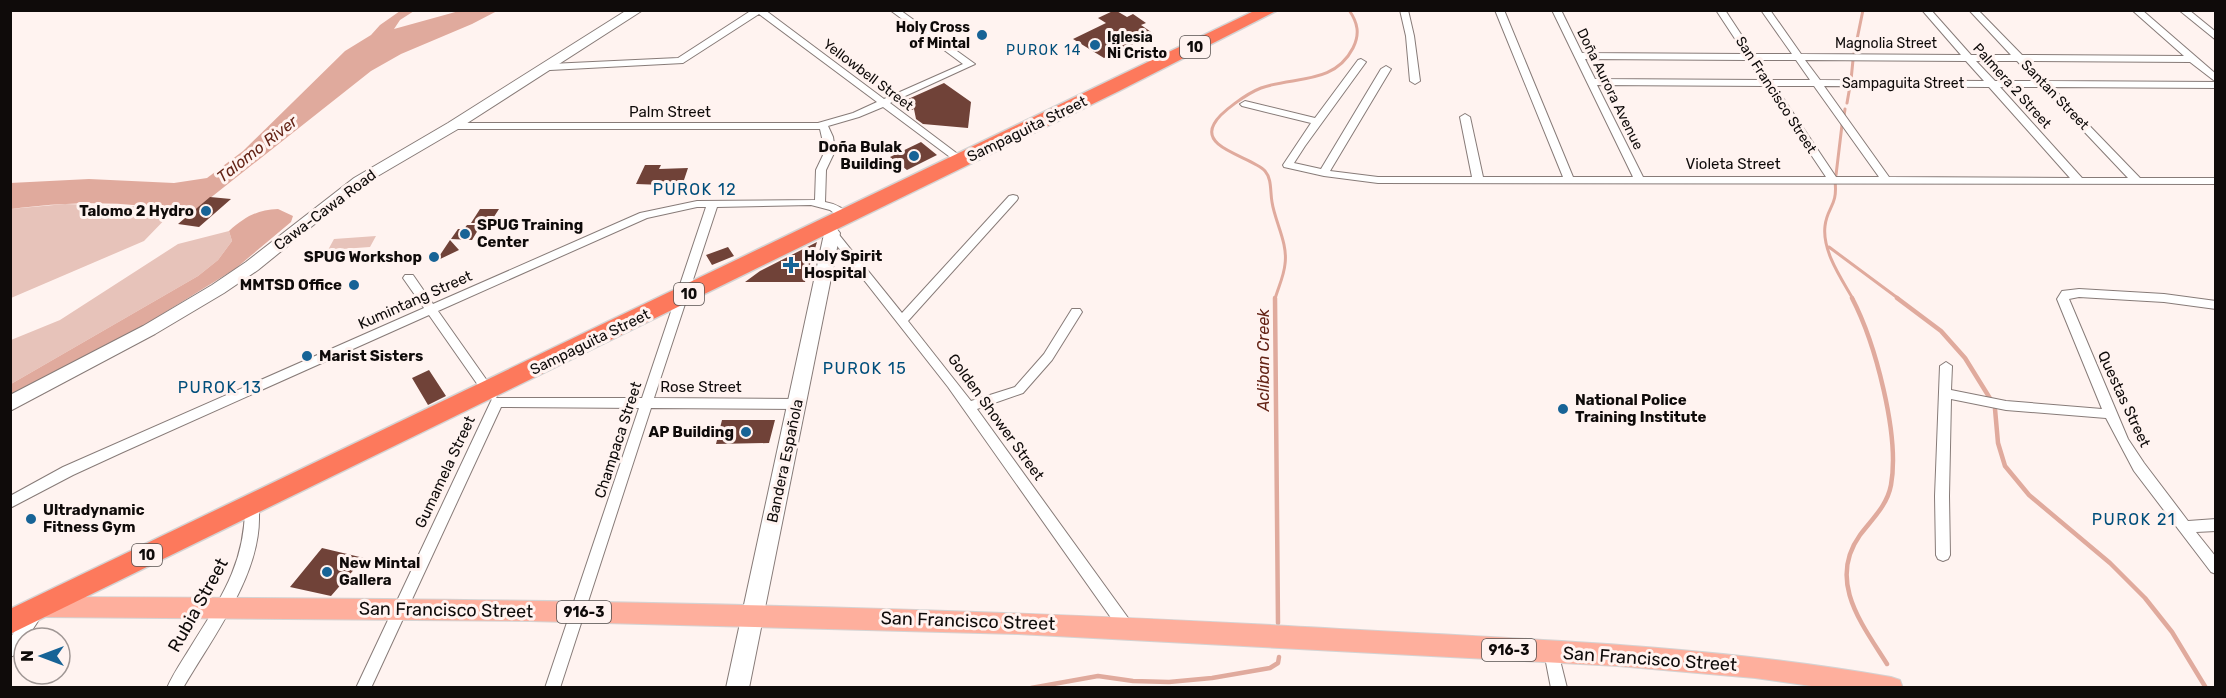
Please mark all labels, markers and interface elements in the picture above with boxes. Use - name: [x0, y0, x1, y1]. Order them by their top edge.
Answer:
- place label: Holy Cross of Mintal: [896, 19, 970, 52]
- street label: Doña Aurora Avenue: [1573, 26, 1647, 153]
- marker: Holy Cross of Mintal: [975, 28, 989, 42]
- place label: Iglesia Ni Cristo: [1107, 29, 1167, 62]
- street label: San Francisco Street: [1732, 33, 1820, 157]
- street label: Magnolia Street: [1835, 35, 1938, 52]
- street label: Yellowbell Street: [820, 36, 917, 115]
- road number: 10: [1180, 36, 1210, 58]
- marker: Iglesia Ni Cristo: [1088, 38, 1102, 52]
- street label: Palmera 2 Street: [1969, 40, 2055, 132]
- district label: PUROK 14: [1006, 42, 1082, 59]
- street label: Santan Street: [2017, 57, 2093, 134]
- street label: Sampaguita Street: [1842, 75, 1965, 92]
- street label: Sampaguita Street: [964, 92, 1090, 166]
- street label: Palm Street: [629, 103, 711, 121]
- water label: Talomo River: [213, 111, 302, 186]
- place label: Doña Bulak Building: [818, 138, 902, 173]
- marker: Doña Bulak Building: [907, 149, 921, 163]
- street label: Violeta Street: [1685, 155, 1781, 173]
- street label: Cawa-Cawa Road: [270, 166, 380, 254]
- district label: PUROK 12: [653, 180, 737, 199]
- place label: Talomo 2 Hydro: [79, 202, 194, 220]
- marker: Talomo 2 Hydro: [199, 204, 213, 218]
- place label: SPUG Training Center: [477, 216, 583, 251]
- marker: SPUG Training Center: [458, 227, 472, 241]
- place label: Holy Spirit Hospital: [804, 247, 882, 282]
- place label: SPUG Workshop: [304, 248, 422, 266]
- marker: SPUG Workshop: [427, 250, 441, 264]
- marker: Holy Spirit Hospital: [782, 256, 800, 274]
- street label: Kumintang Street: [355, 267, 475, 333]
- place label: MMTSD Office: [240, 276, 342, 294]
- marker: MMTSD Office: [347, 278, 361, 292]
- road number: 10: [674, 283, 704, 305]
- street label: Sampaguita Street: [527, 305, 653, 379]
- water label: Acliban Creek: [1254, 308, 1273, 412]
- place label: Marist Sisters: [319, 347, 423, 365]
- street label: Questas Street: [2094, 348, 2154, 450]
- marker: Marist Sisters: [300, 349, 314, 363]
- street label: Golden Shower Street: [944, 350, 1048, 484]
- district label: PUROK 15: [823, 359, 907, 378]
- district label: PUROK 13: [178, 378, 262, 397]
- street label: Rose Street: [660, 378, 742, 396]
- street label: Champaca Street: [591, 379, 645, 501]
- place label: National Police Training Institute: [1575, 391, 1706, 426]
- street label: Bandera Española: [763, 398, 807, 524]
- marker: National Police Training Institute: [1556, 402, 1570, 416]
- street label: Gumamela Street: [411, 413, 479, 531]
- place label: AP Building: [649, 423, 734, 441]
- marker: AP Building: [739, 425, 753, 439]
- place label: Ultradynamic Fitness Gym: [43, 501, 145, 536]
- district label: PUROK 21: [2092, 510, 2176, 529]
- marker: Ultradynamic Fitness Gym: [24, 512, 38, 526]
- road number: 10: [132, 544, 162, 566]
- street label: Rubia Street: [163, 554, 233, 656]
- place label: New Mintal Gallera: [339, 554, 420, 589]
- marker: New Mintal Gallera: [320, 565, 334, 579]
- street label: San Francisco Street: [359, 597, 533, 623]
- road number: 916-3: [557, 601, 611, 623]
- street label: San Francisco Street: [880, 607, 1056, 635]
- north arrow: [12, 626, 72, 686]
- road number: 916-3: [1482, 639, 1536, 661]
- street label: San Francisco Street: [1562, 642, 1738, 676]
- text: N: [18, 650, 37, 662]

